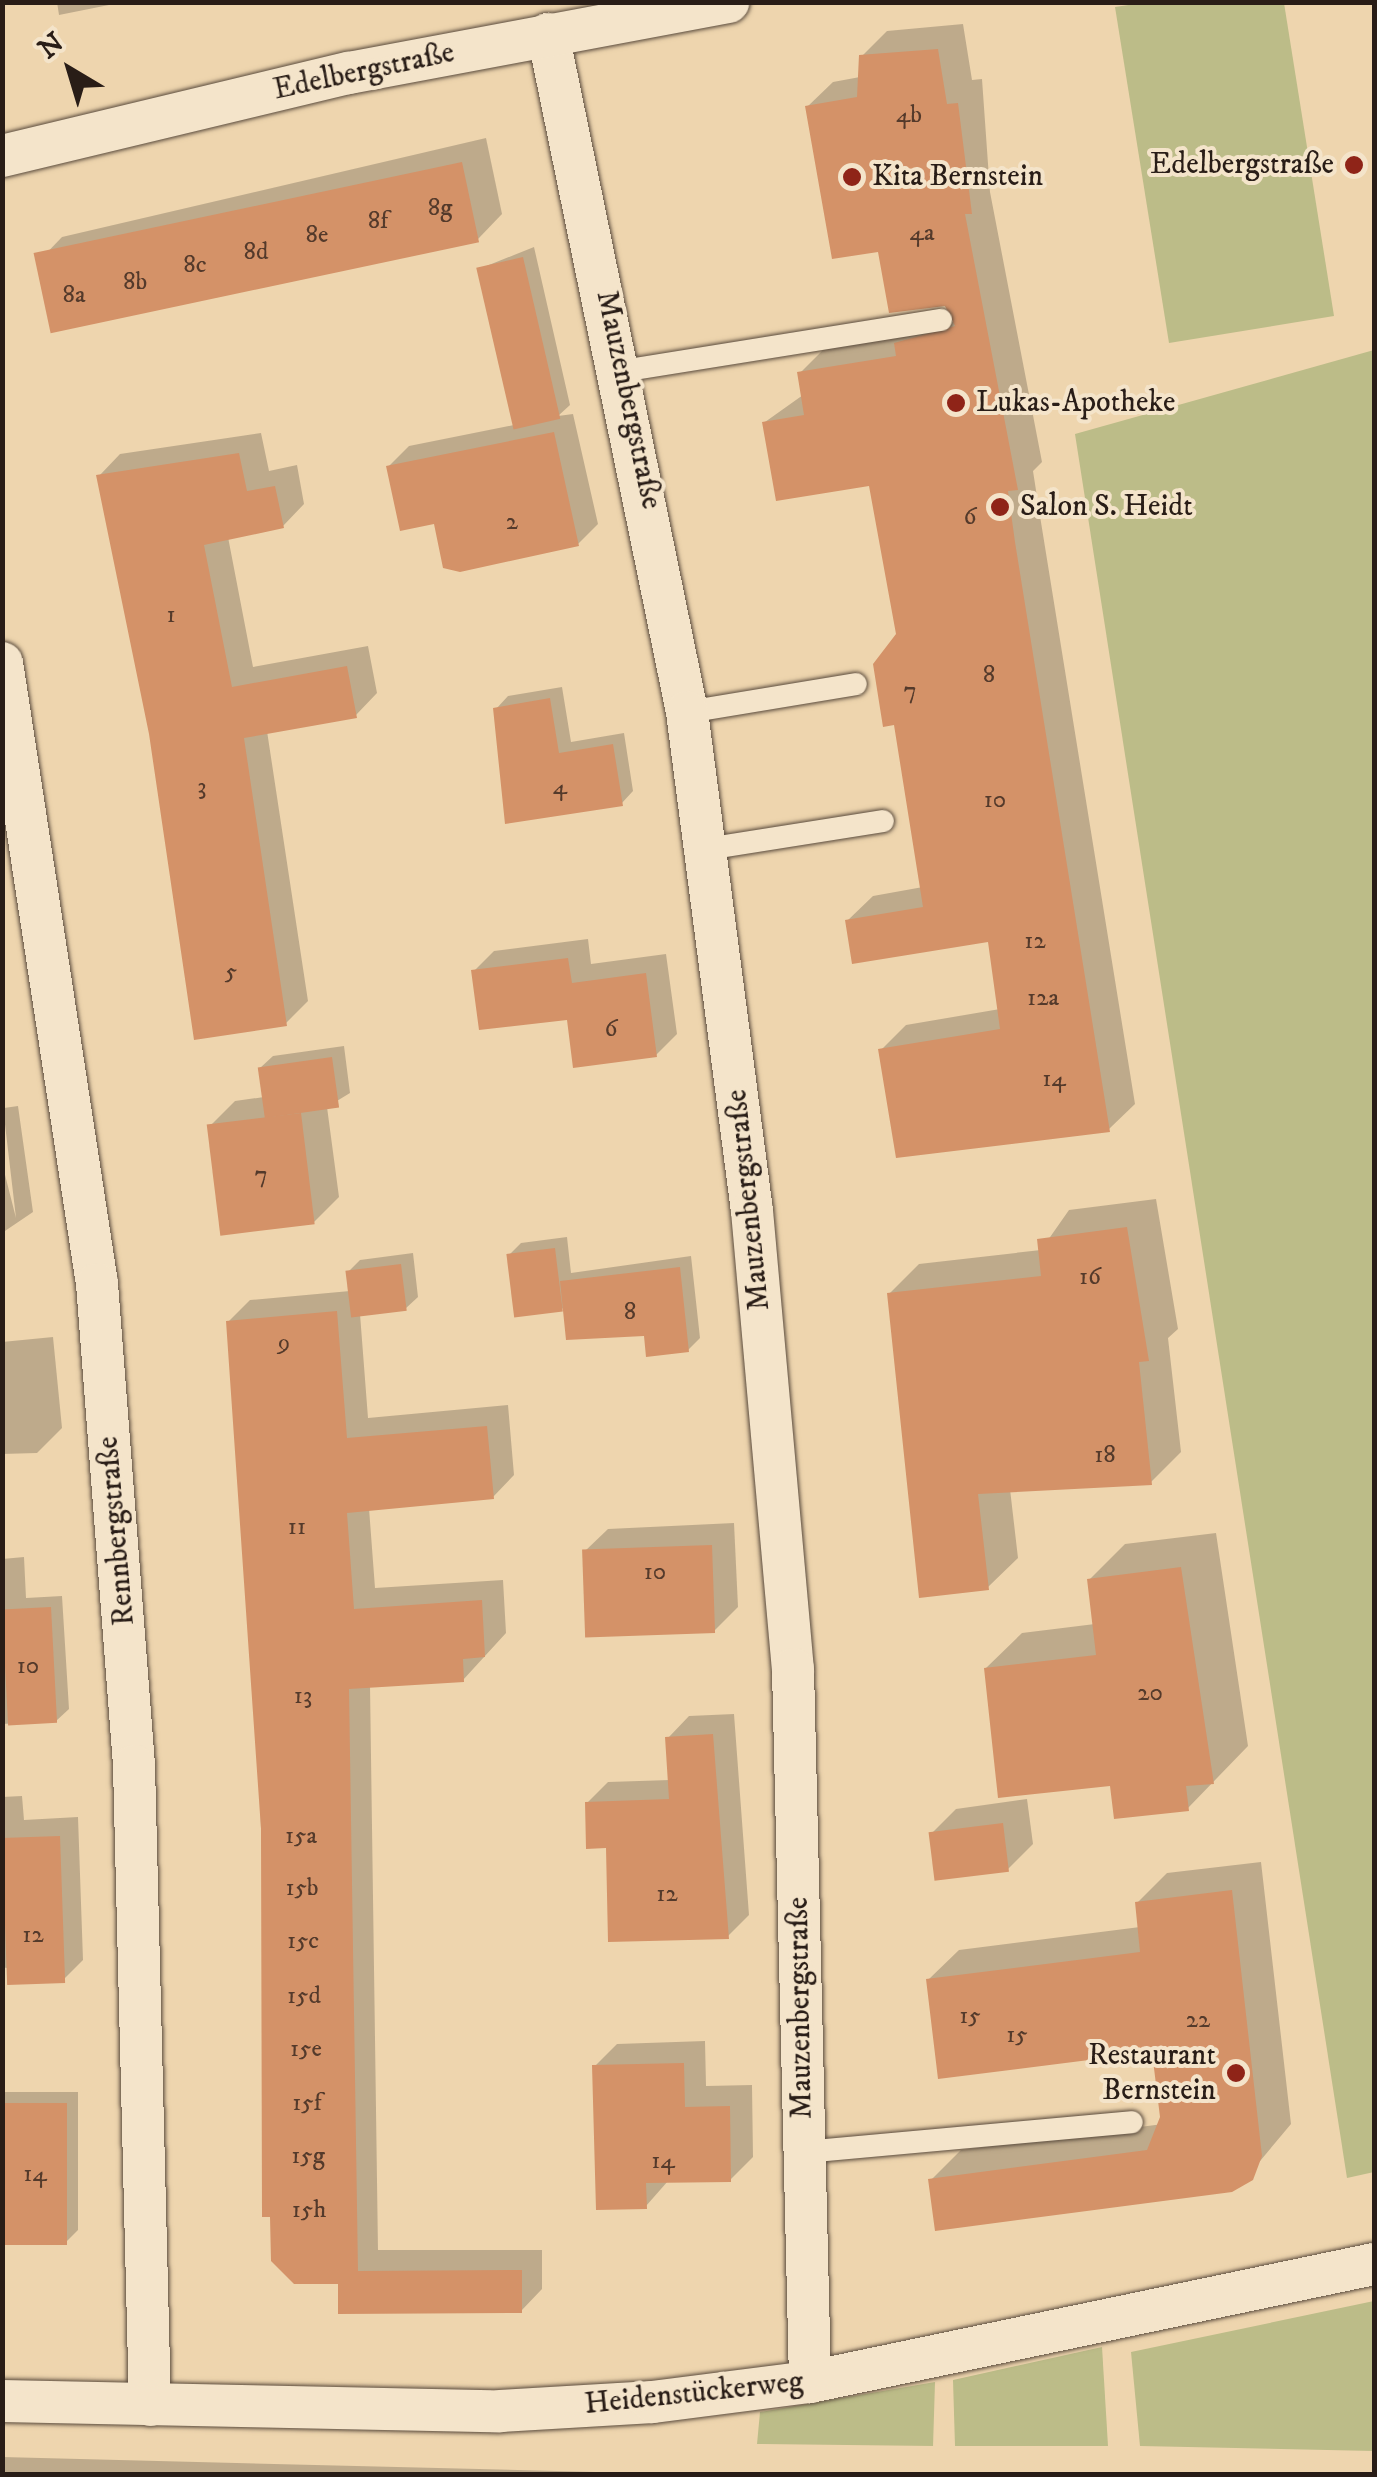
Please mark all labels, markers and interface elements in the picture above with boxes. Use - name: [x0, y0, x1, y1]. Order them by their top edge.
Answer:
- north arrow: [20, 20, 120, 120]
- text: N: [31, 25, 71, 67]
- street label: Edelbergstraße: [270, 35, 458, 109]
- house number: 4b: [896, 100, 922, 130]
- place label: Edelbergstraße: [1150, 147, 1334, 183]
- marker: Edelbergstraße: [1343, 154, 1365, 176]
- place label: Kita Bernstein: [872, 159, 1043, 195]
- marker: Kita Bernstein: [841, 166, 863, 188]
- house number: 8g: [428, 193, 452, 223]
- house number: 8f: [368, 206, 388, 236]
- house number: 4a: [909, 218, 935, 248]
- house number: 8e: [306, 220, 328, 250]
- house number: 8d: [244, 237, 268, 267]
- house number: 8c: [183, 250, 207, 280]
- house number: 8b: [123, 267, 147, 297]
- house number: 8a: [62, 280, 86, 310]
- street label: Mauzenbergstraße: [587, 288, 669, 512]
- place label: Lukas-Apotheke: [976, 385, 1175, 421]
- marker: Lukas-Apotheke: [945, 392, 967, 414]
- place label: Salon S. Heidt: [1020, 489, 1193, 525]
- marker: Salon S. Heidt: [989, 496, 1011, 518]
- house number: 6: [963, 502, 977, 532]
- house number: 2: [506, 507, 518, 537]
- house number: 1: [166, 600, 176, 630]
- house number: 8: [983, 660, 995, 690]
- house number: 7: [903, 676, 917, 706]
- house number: 3: [197, 772, 207, 802]
- house number: 4: [553, 772, 567, 802]
- house number: 10: [984, 785, 1006, 815]
- house number: 12: [1024, 926, 1046, 956]
- house number: 5: [225, 957, 237, 987]
- house number: 12a: [1027, 983, 1059, 1013]
- house number: 6: [604, 1014, 618, 1044]
- house number: 14: [1042, 1064, 1066, 1094]
- street label: Mauzenbergstraße: [719, 1088, 779, 1312]
- house number: 7: [254, 1160, 268, 1190]
- house number: 16: [1079, 1262, 1101, 1292]
- house number: 8: [624, 1297, 636, 1327]
- house number: 9: [278, 1328, 290, 1358]
- street label: Rennbergstraße: [91, 1435, 143, 1627]
- house number: 18: [1094, 1440, 1116, 1470]
- house number: 11: [288, 1512, 306, 1542]
- house number: 10: [644, 1557, 666, 1587]
- house number: 10: [17, 1651, 39, 1681]
- house number: 20: [1137, 1678, 1163, 1708]
- house number: 13: [294, 1681, 312, 1711]
- house number: 15a: [285, 1821, 317, 1851]
- house number: 15b: [285, 1873, 319, 1903]
- house number: 12: [656, 1879, 678, 1909]
- street label: Mauzenbergstraße: [781, 1897, 821, 2119]
- house number: 12: [22, 1920, 44, 1950]
- house number: 15c: [287, 1926, 319, 1956]
- house number: 15d: [287, 1981, 321, 2011]
- house number: 15: [959, 2001, 981, 2031]
- house number: 22: [1186, 2005, 1210, 2035]
- house number: 15: [1006, 2020, 1028, 2050]
- house number: 15e: [290, 2034, 322, 2064]
- place label: Restaurant Bernstein: [1088, 2038, 1216, 2108]
- marker: Restaurant Bernstein: [1225, 2062, 1247, 2084]
- house number: 15f: [292, 2088, 322, 2118]
- house number: 15g: [291, 2141, 325, 2171]
- house number: 14: [651, 2146, 675, 2176]
- house number: 14: [23, 2159, 47, 2189]
- house number: 15h: [292, 2195, 326, 2225]
- street label: Heidenstückerweg: [583, 2365, 805, 2423]

